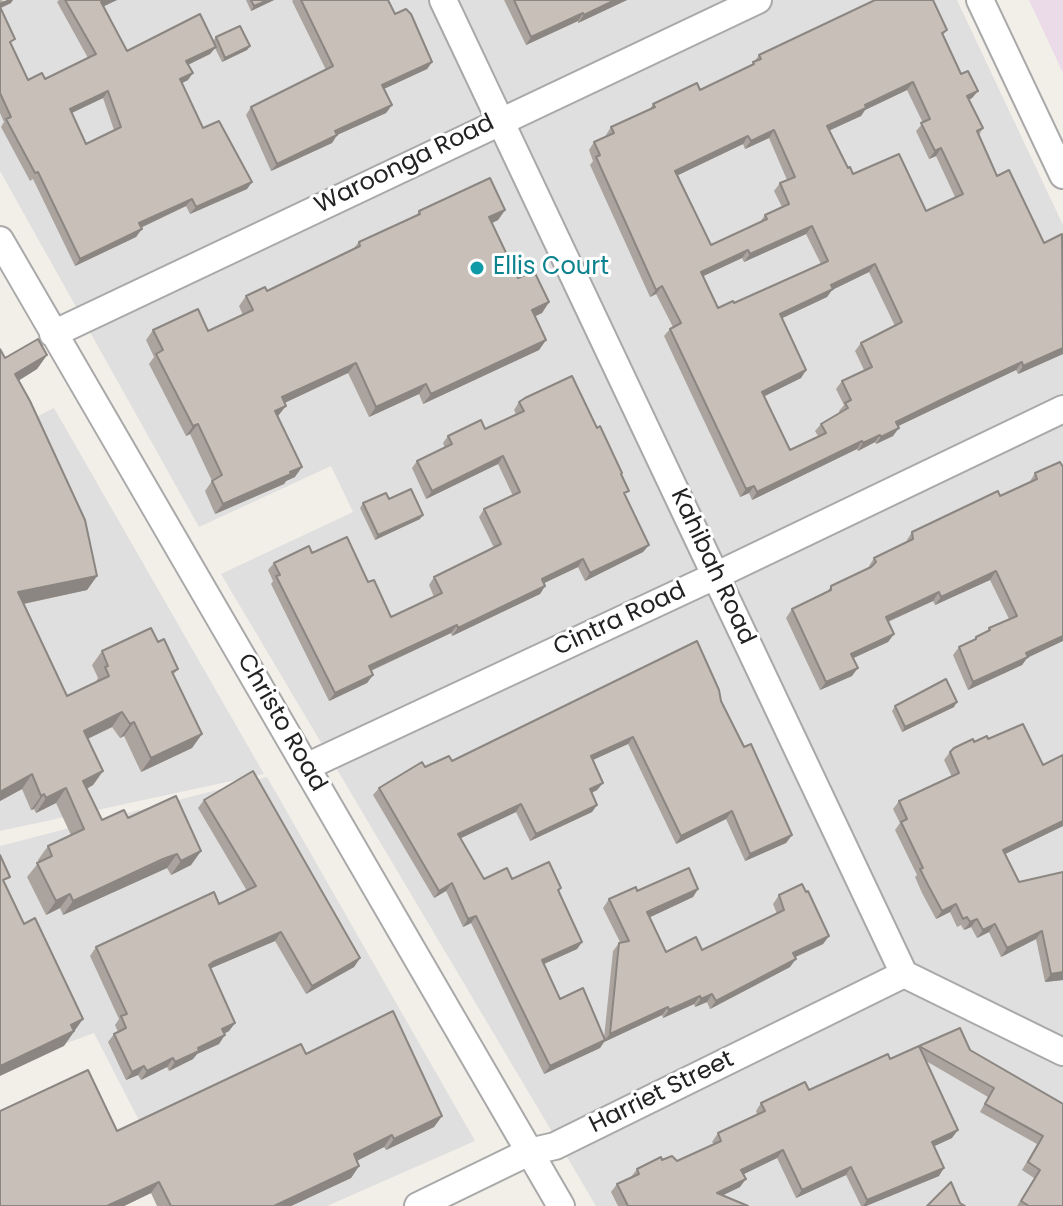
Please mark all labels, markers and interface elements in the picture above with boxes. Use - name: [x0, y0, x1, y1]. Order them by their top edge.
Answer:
- street label: Waroonga Road: [311, 109, 499, 221]
- place label: Ellis Court: [493, 254, 609, 282]
- marker: Ellis Court: [468, 259, 486, 277]
- street label: Kahibah Road: [663, 485, 761, 649]
- street label: Cintra Road: [549, 577, 691, 663]
- street label: Christo Road: [230, 649, 332, 797]
- street label: Harriet Street: [585, 1046, 739, 1140]

